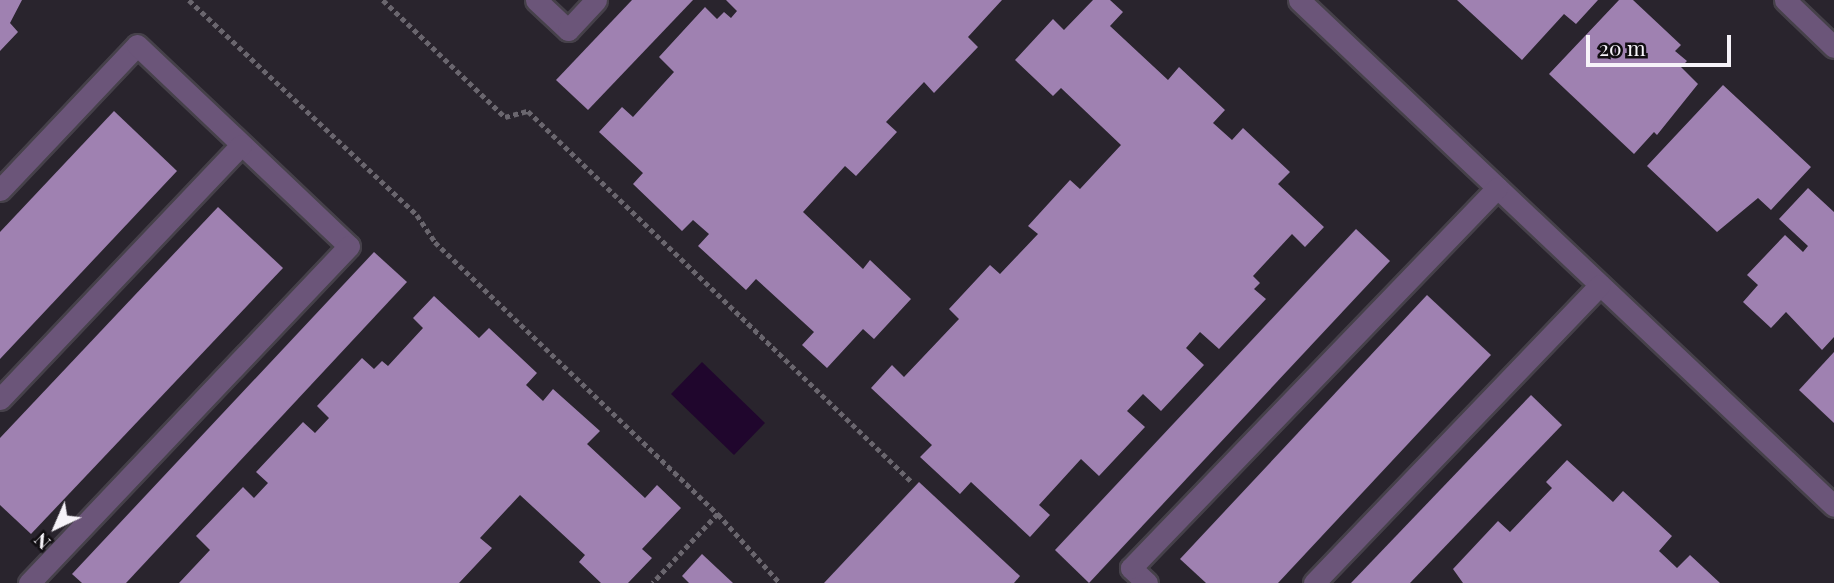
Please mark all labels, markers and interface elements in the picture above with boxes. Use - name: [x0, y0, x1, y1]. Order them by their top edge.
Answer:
- scale bar: [1589, 21, 1734, 65]
- text: 20 m: [1599, 33, 1646, 61]
- north arrow: [21, 492, 91, 562]
- text: N: [27, 528, 55, 556]

